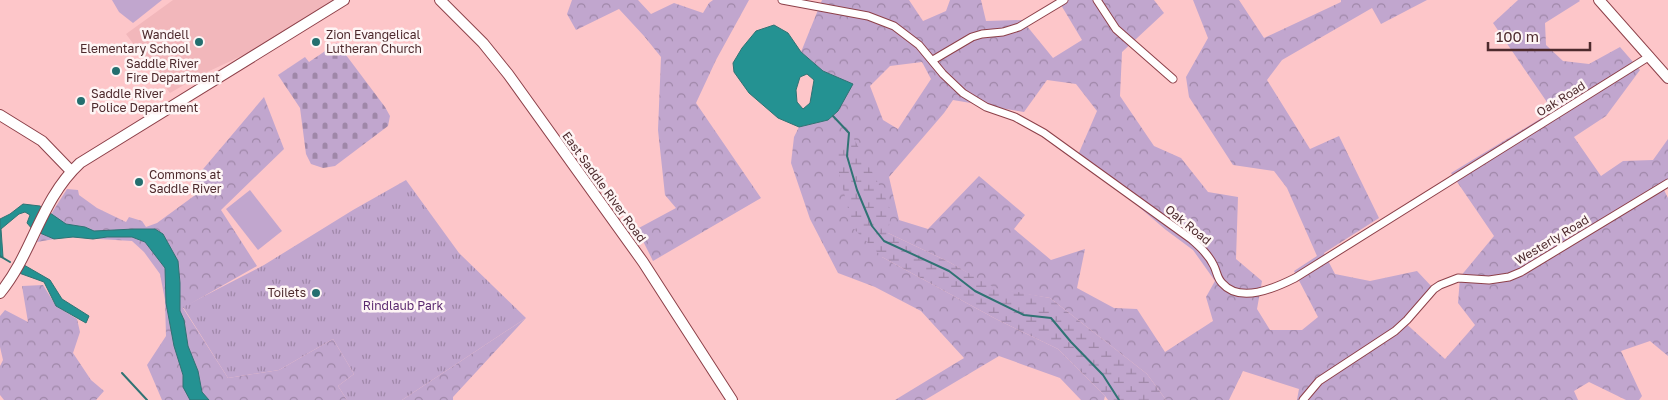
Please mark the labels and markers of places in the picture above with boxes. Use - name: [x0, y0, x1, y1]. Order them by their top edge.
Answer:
- place label: Wandell Elementary School: [80, 27, 189, 56]
- place label: Zion Evangelical Lutheran Church: [326, 27, 422, 56]
- marker: Wandell Elementary School: [193, 36, 205, 48]
- marker: Zion Evangelical Lutheran Church: [310, 36, 322, 48]
- place label: Saddle River Fire Department: [126, 56, 220, 85]
- marker: Saddle River Fire Department: [110, 65, 122, 77]
- place label: Saddle River Police Department: [91, 86, 199, 115]
- marker: Saddle River Police Department: [75, 95, 87, 107]
- place label: Commons at Saddle River: [149, 167, 222, 196]
- marker: Commons at Saddle River: [133, 176, 145, 188]
- place label: Toilets: [267, 285, 306, 300]
- marker: Toilets: [310, 287, 322, 299]

